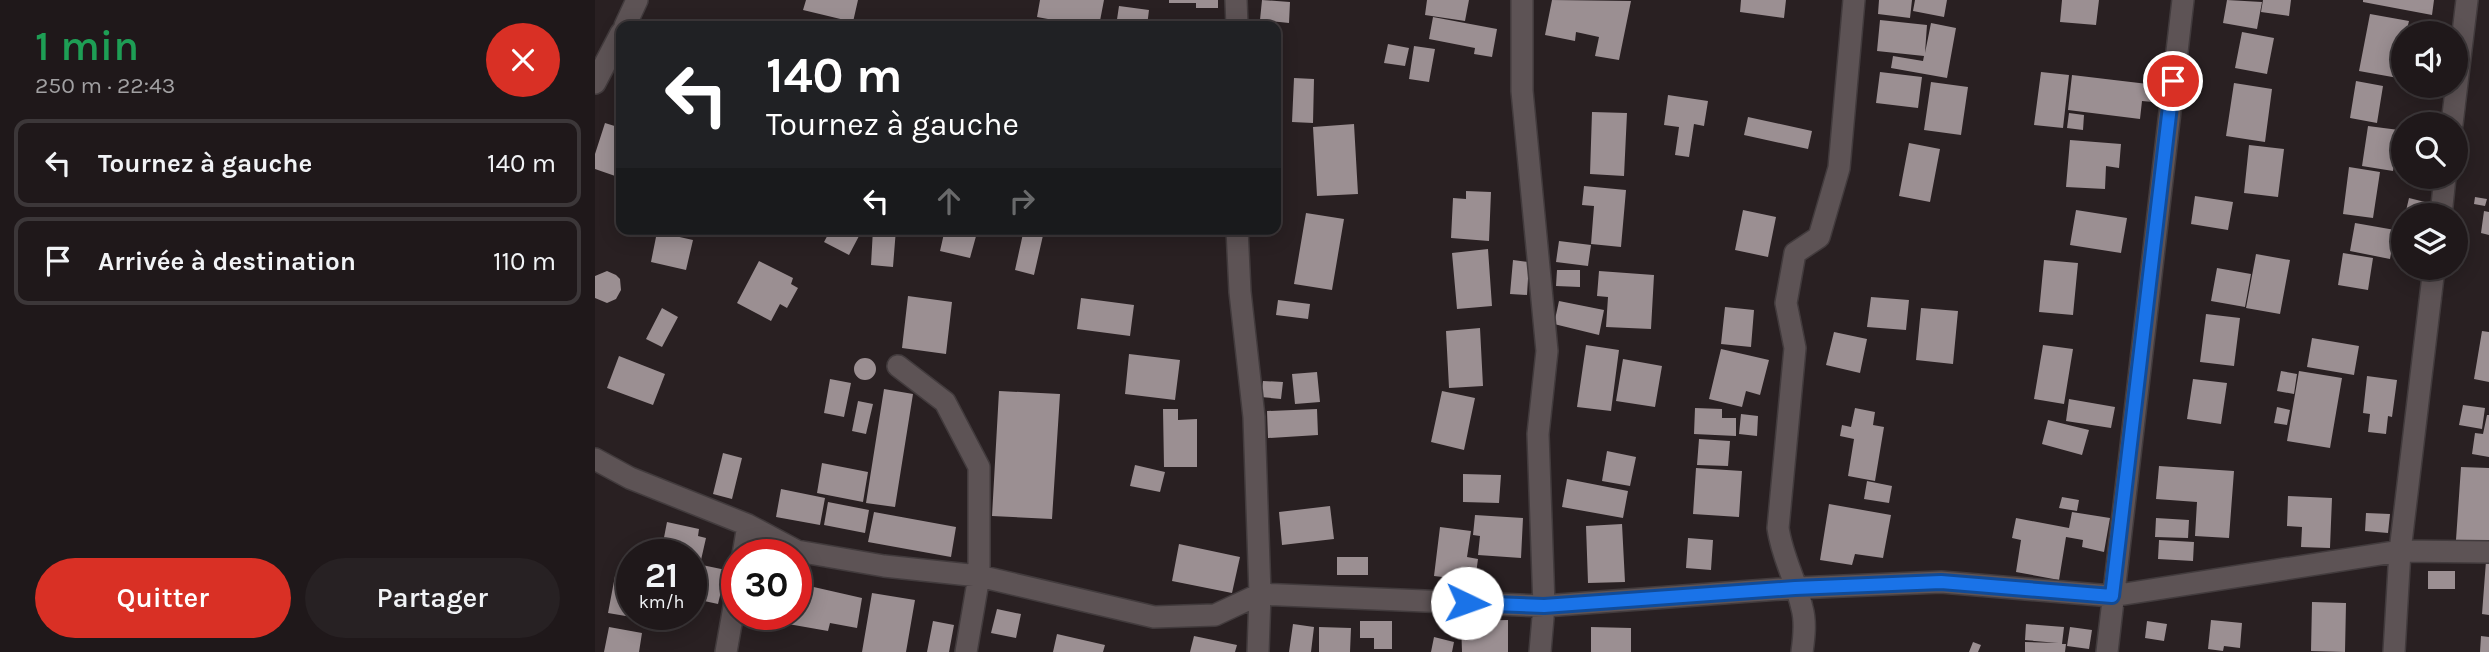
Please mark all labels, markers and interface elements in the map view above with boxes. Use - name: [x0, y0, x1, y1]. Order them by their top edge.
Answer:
- text: 1 min: [35, 21, 139, 71]
- map controls: [2391, 21, 2468, 280]
- button: sound: [2391, 21, 2468, 98]
- button: close: [486, 23, 560, 97]
- text: 140 m: [766, 47, 903, 104]
- icon: left: [651, 49, 742, 140]
- pin: [2143, 51, 2203, 111]
- icon: arrive: [2154, 62, 2192, 100]
- text: 250 m · 22:43: [35, 72, 175, 99]
- text: Tournez à gauche: [766, 106, 1019, 143]
- button: search: [2391, 112, 2468, 189]
- icon: left: [39, 144, 77, 182]
- text: Tournez à gauche: [98, 148, 312, 179]
- text: 140 m: [487, 148, 556, 179]
- icon: left: [857, 182, 895, 220]
- icon: ahead: [930, 182, 968, 220]
- icon: right: [1003, 182, 1041, 220]
- button: layers: [2391, 203, 2468, 280]
- icon: arrive: [39, 242, 77, 280]
- text: Arrivée à destination: [98, 246, 356, 277]
- text: 110 m: [493, 246, 556, 277]
- speed limit sign: 30: [721, 539, 812, 630]
- text: 21: [645, 555, 678, 596]
- button: Quitter: [35, 558, 291, 638]
- button: Partager: [305, 558, 560, 638]
- position arrow: [1430, 566, 1504, 640]
- text: km/h: [639, 591, 684, 613]

